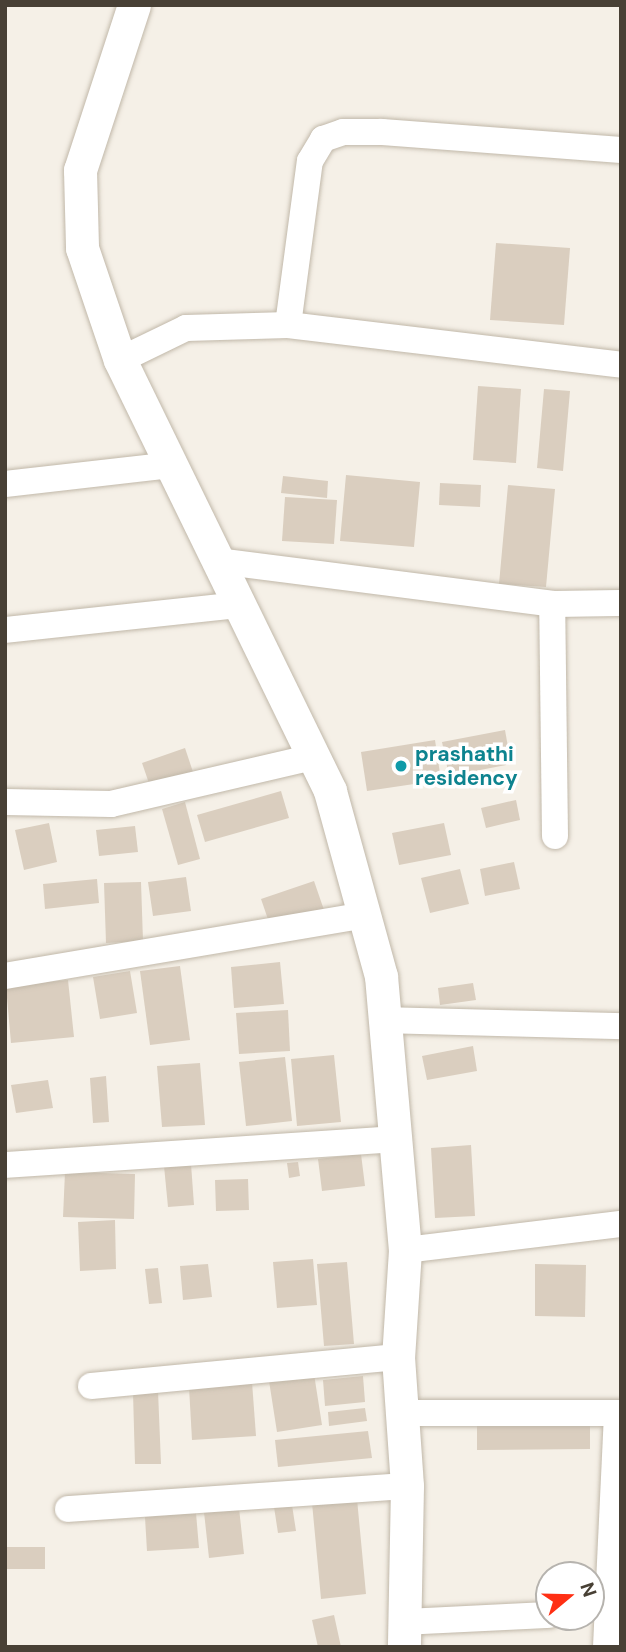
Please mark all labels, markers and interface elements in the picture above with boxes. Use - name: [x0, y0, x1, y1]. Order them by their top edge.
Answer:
- place label: prashathi residency: [415, 741, 518, 791]
- marker: prashathi residency: [393, 758, 409, 774]
- north arrow: [535, 1561, 605, 1631]
- text: N: [574, 1579, 603, 1600]

